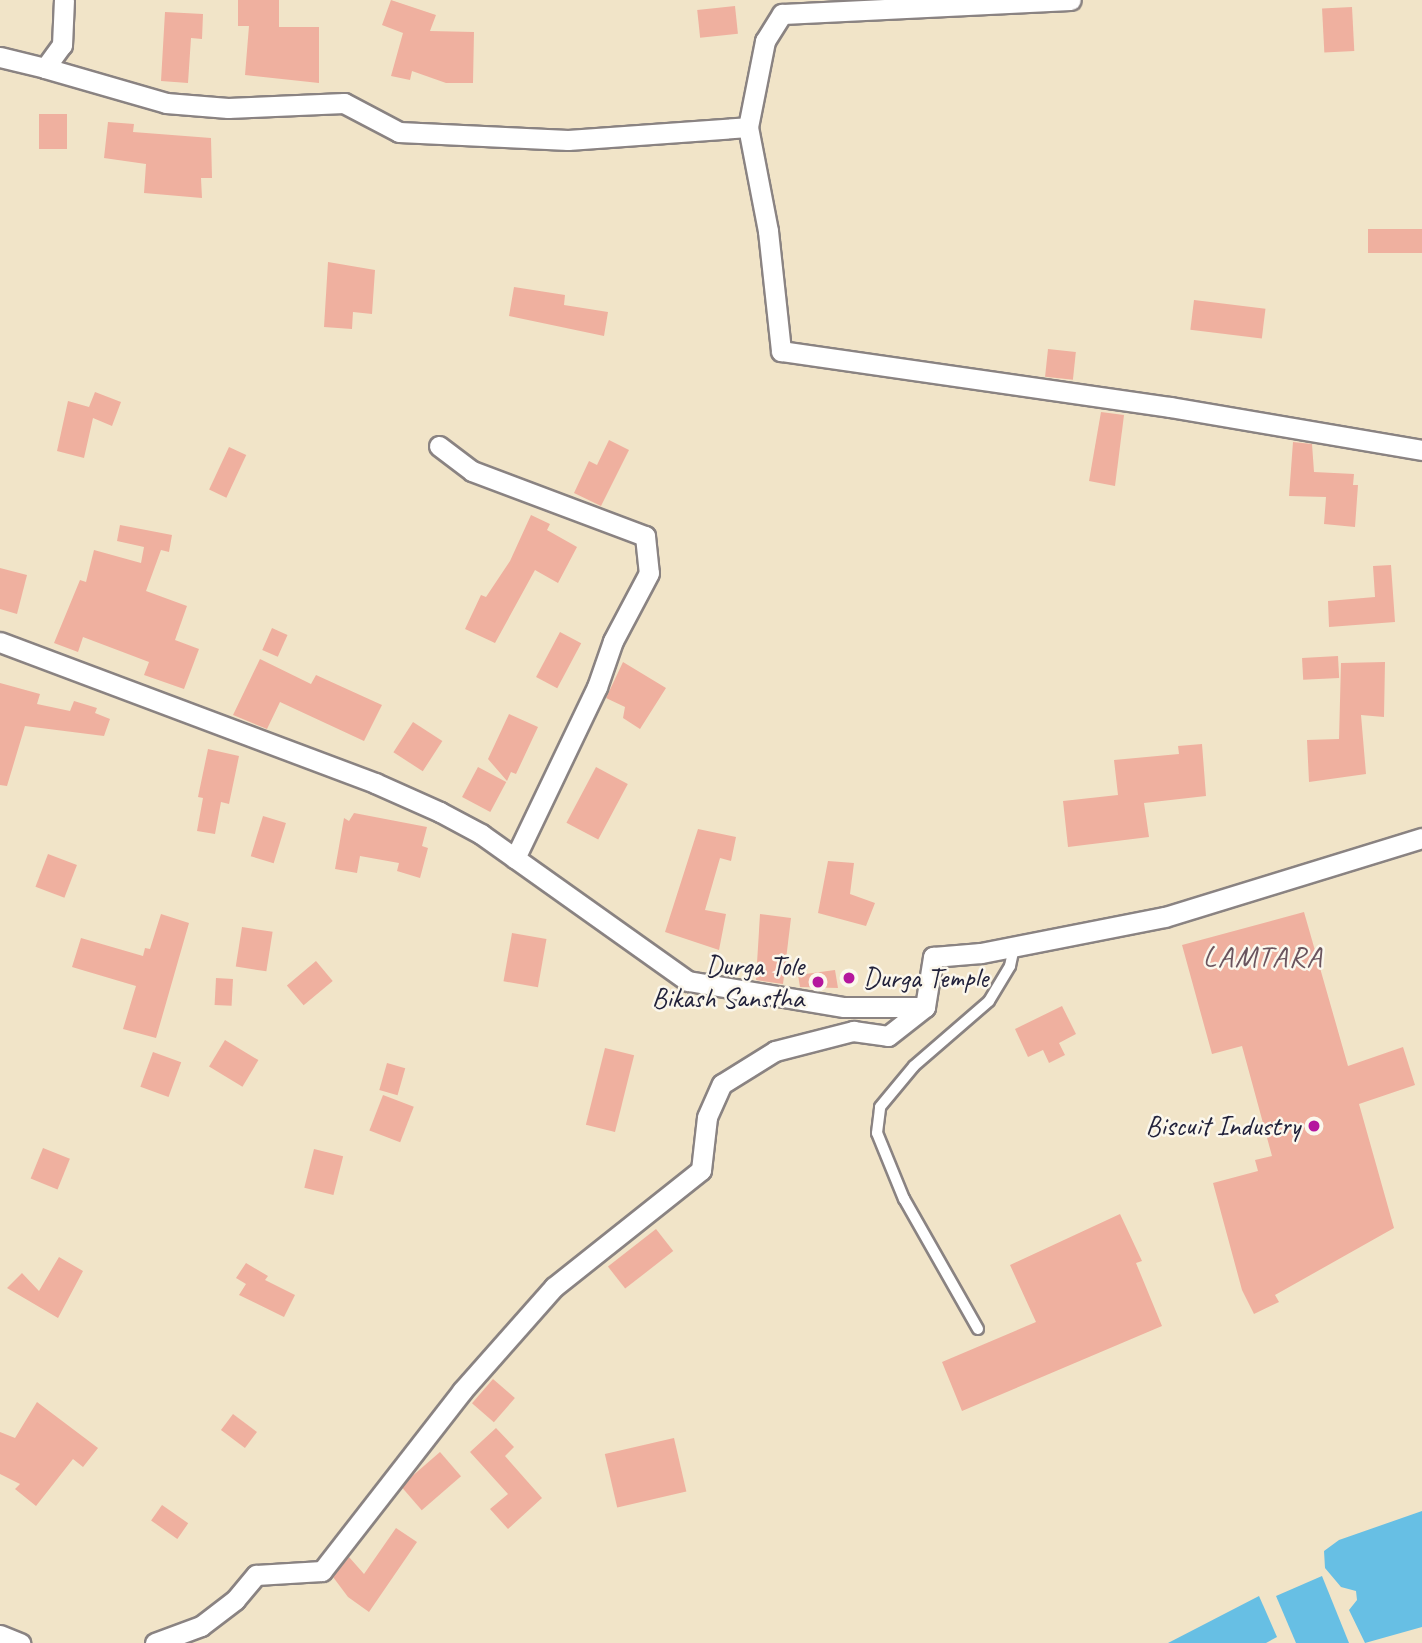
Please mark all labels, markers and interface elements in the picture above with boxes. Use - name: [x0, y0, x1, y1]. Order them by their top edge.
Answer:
- district label: LAMTARA: [1203, 938, 1323, 974]
- place label: Durga Tole Bikash Sanstha: [652, 949, 804, 1015]
- place label: Durga Temple: [863, 961, 987, 995]
- marker: Durga Temple: [841, 970, 857, 986]
- marker: Durga Tole Bikash Sanstha: [810, 974, 826, 990]
- place label: Biscuit Industry: [1146, 1109, 1300, 1143]
- marker: Biscuit Industry: [1306, 1118, 1322, 1134]

